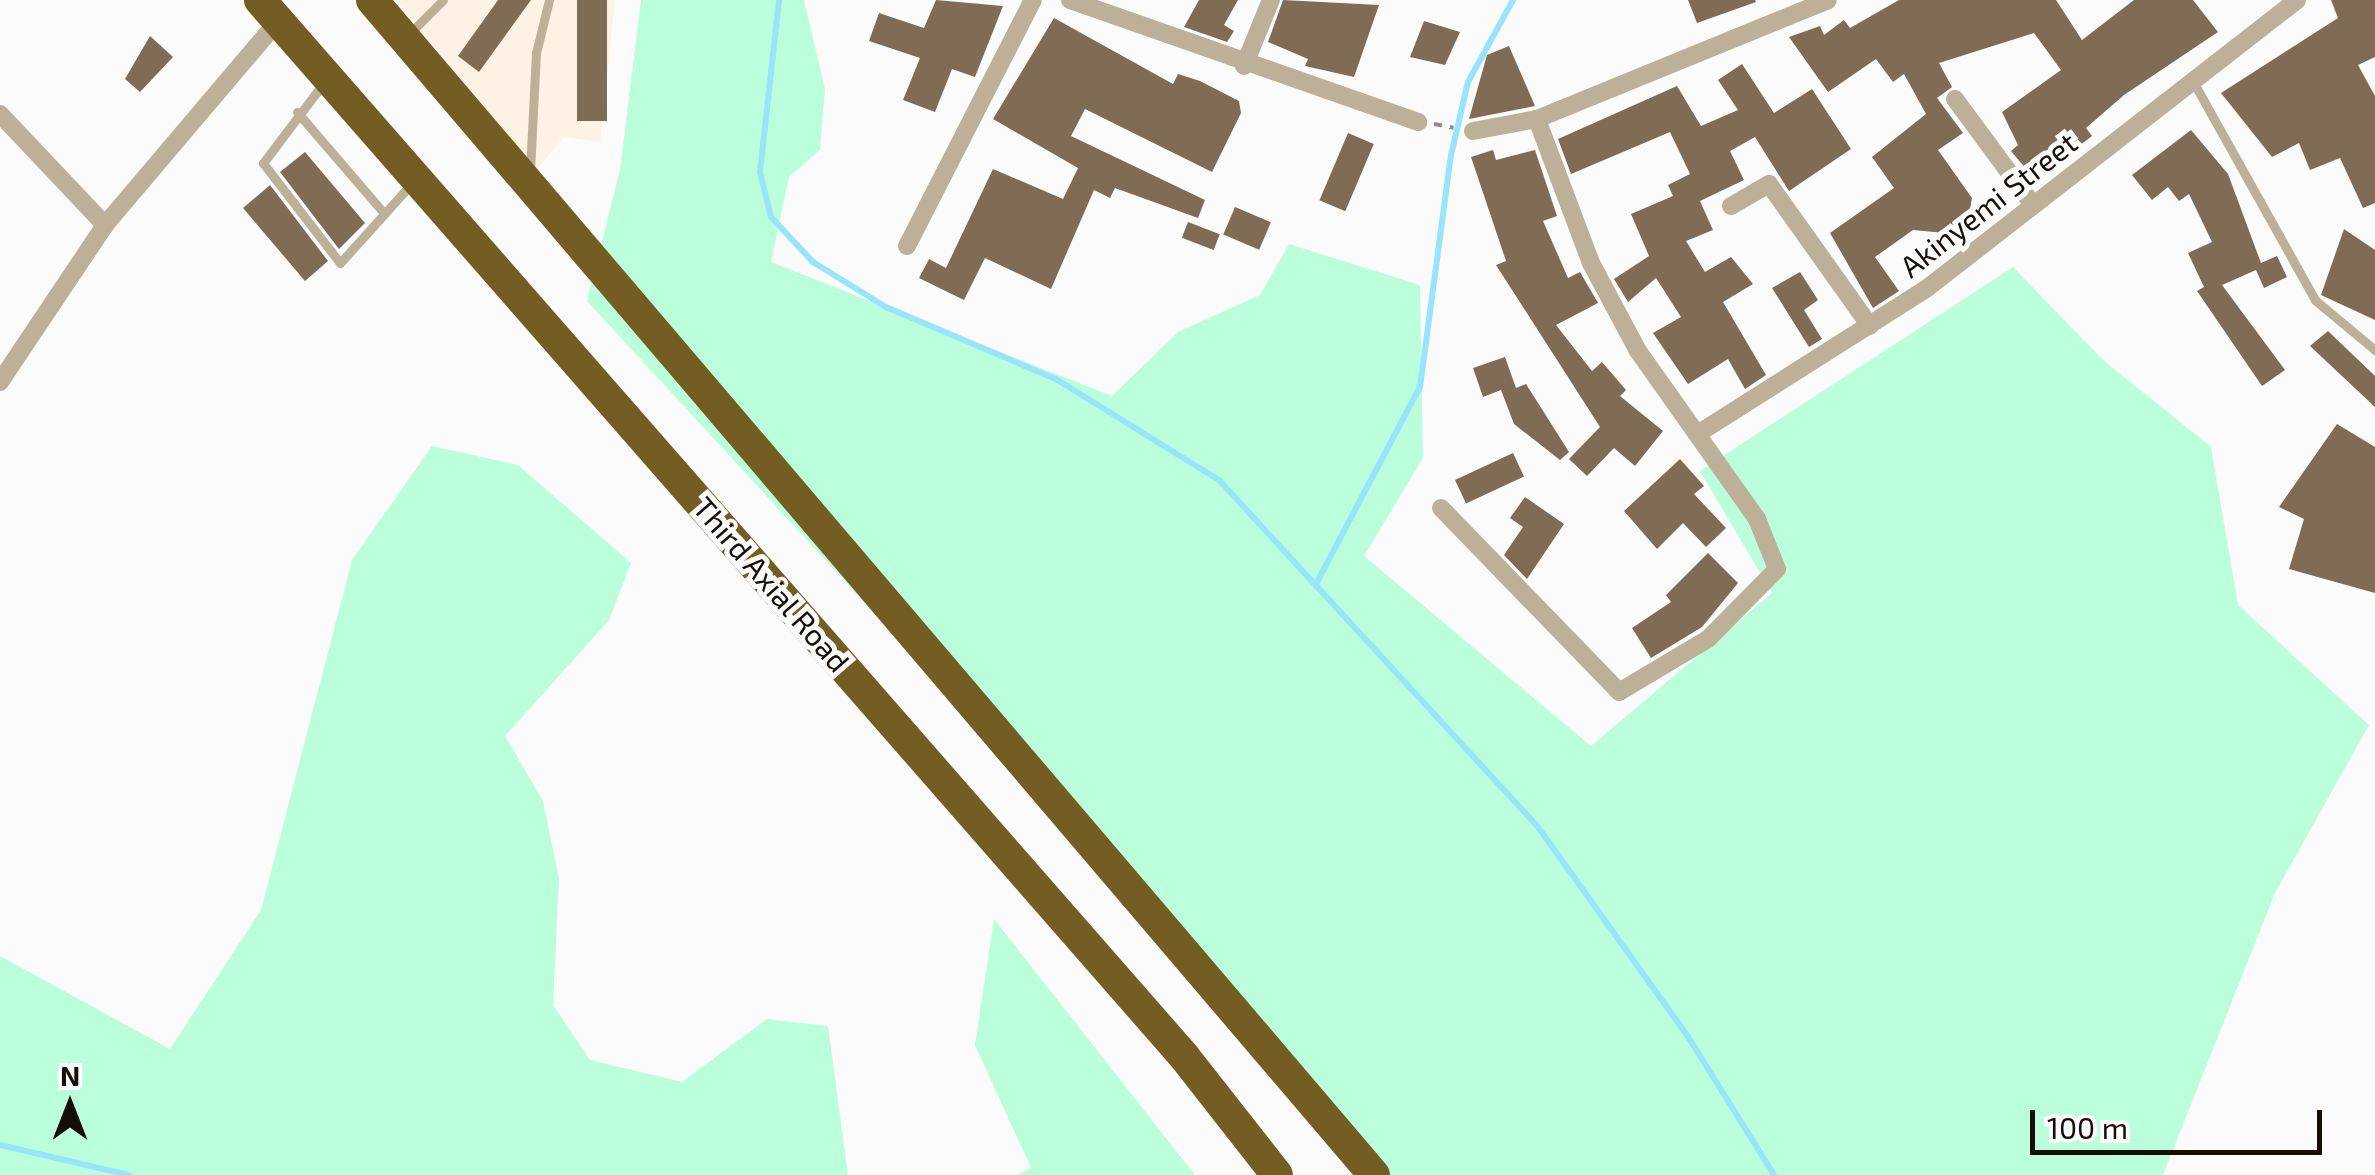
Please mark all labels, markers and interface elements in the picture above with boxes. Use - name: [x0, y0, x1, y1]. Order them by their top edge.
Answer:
- street label: Akinyemi Street: [1892, 124, 2084, 284]
- street label: Third Axial Road: [686, 489, 858, 679]
- north arrow: [20, 1055, 120, 1155]
- text: N: [60, 1058, 80, 1092]
- scale bar: [2035, 1090, 2328, 1152]
- text: 100 m: [2047, 1109, 2128, 1145]

